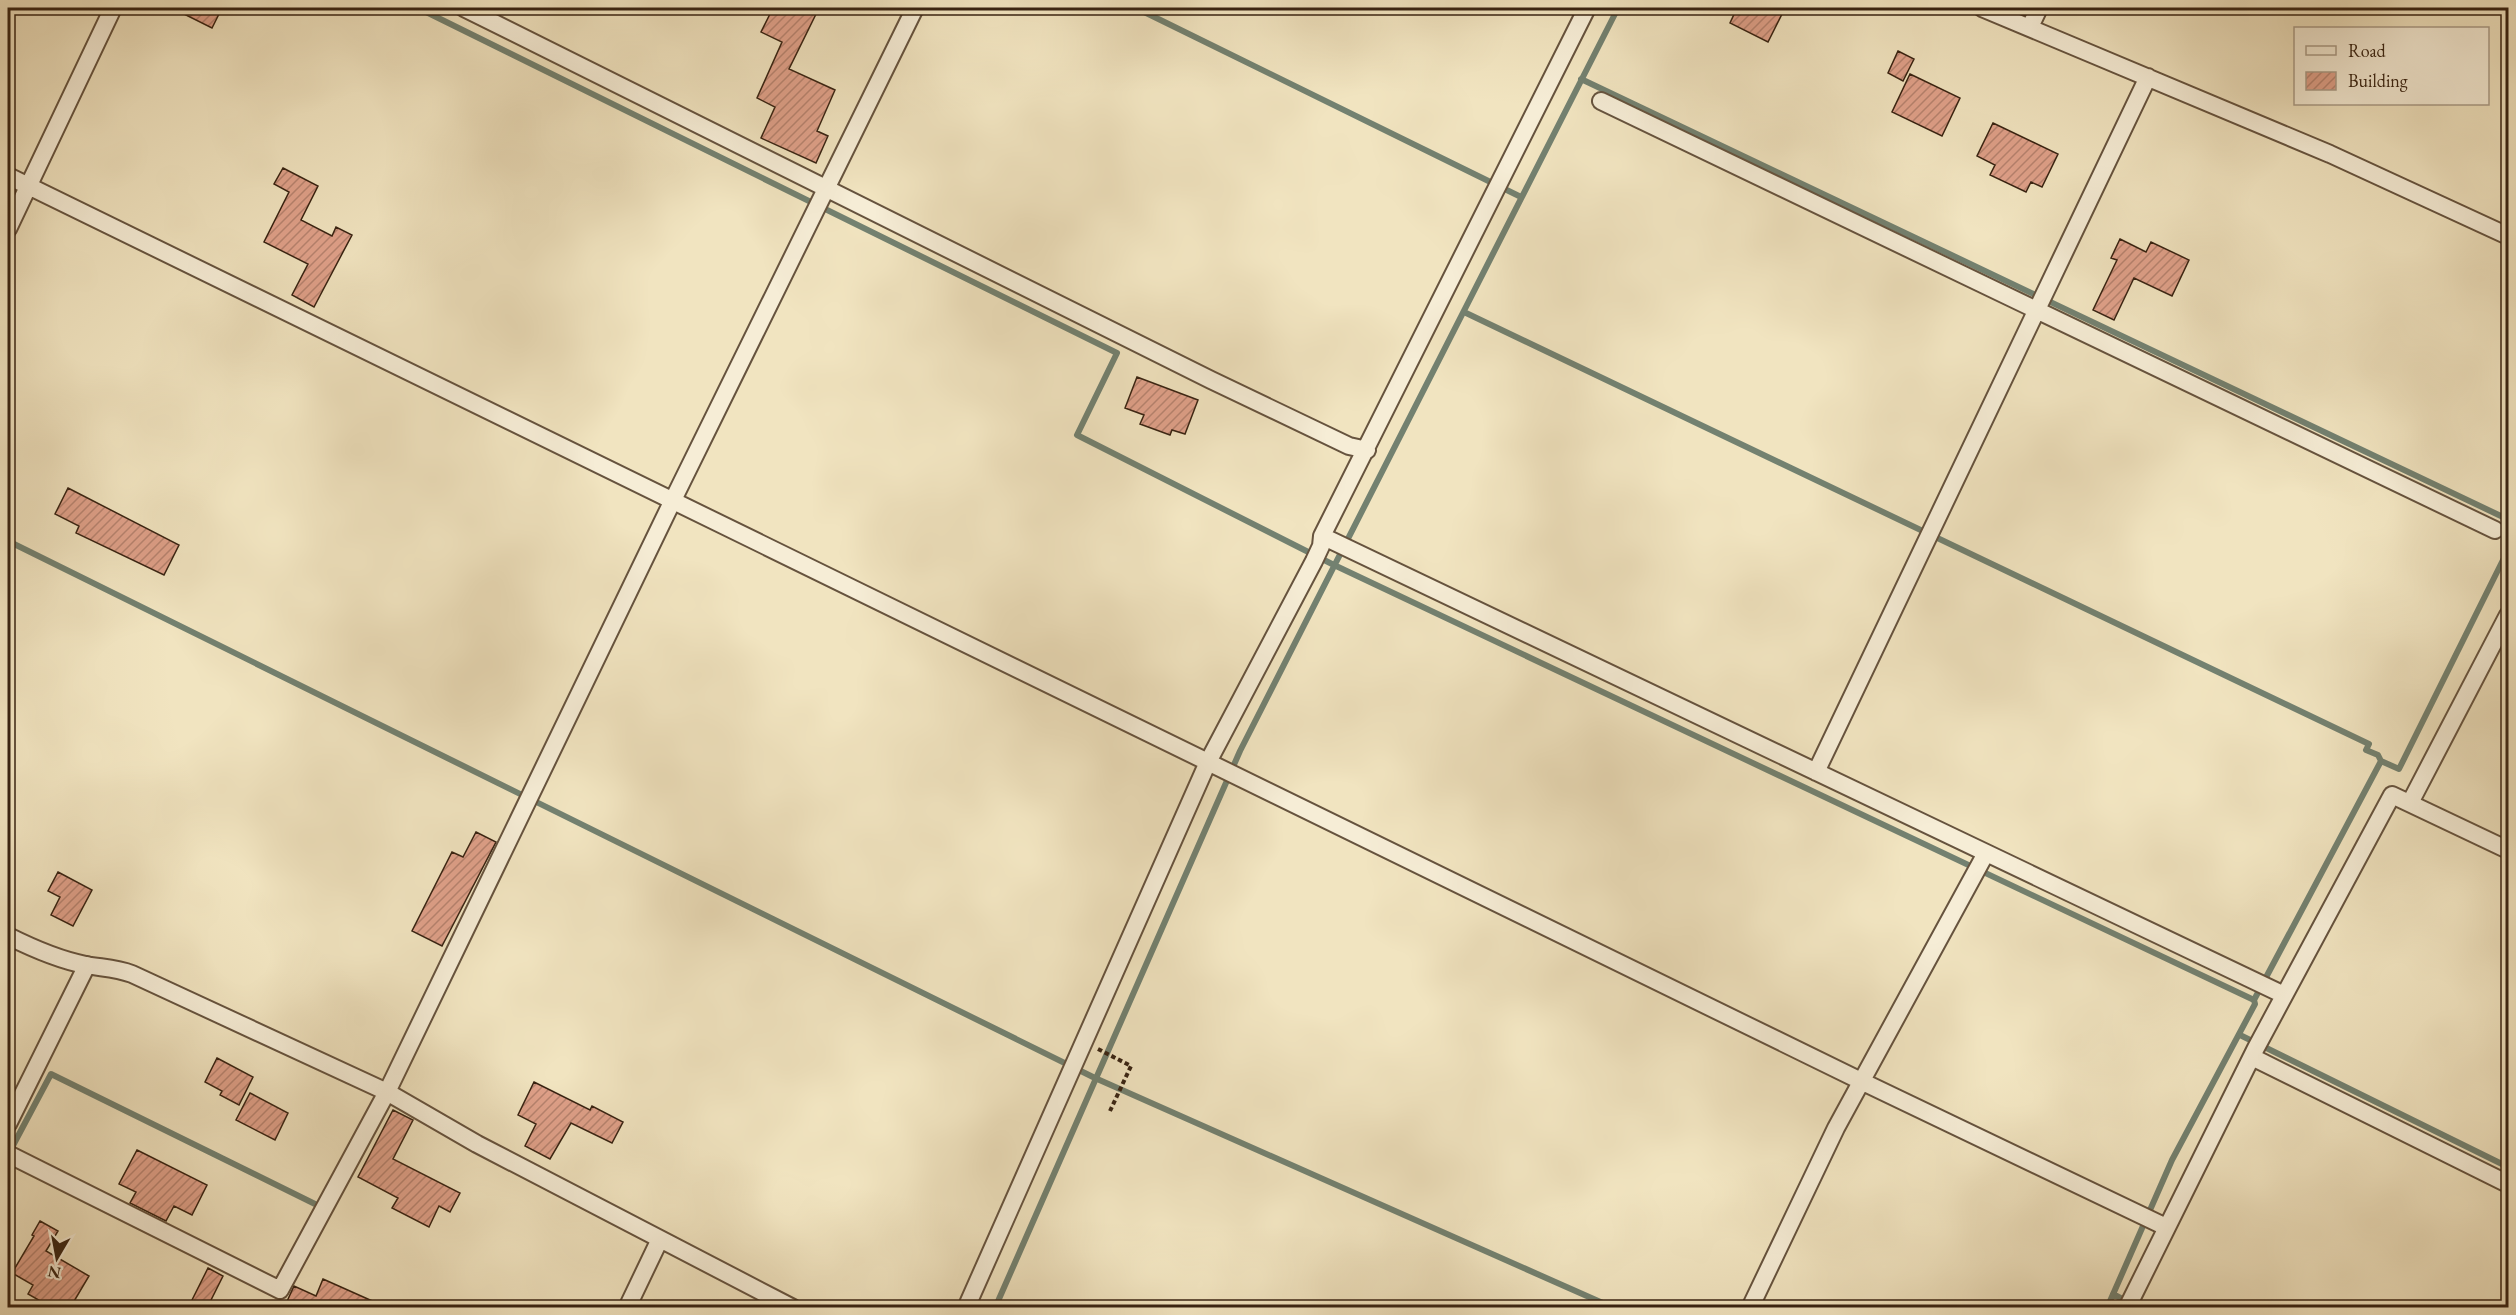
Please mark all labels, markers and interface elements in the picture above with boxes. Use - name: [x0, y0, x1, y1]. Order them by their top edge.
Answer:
- legend: [2294, 27, 2489, 105]
- text: Road: [2348, 39, 2387, 62]
- text: Building: [2348, 69, 2408, 92]
- north arrow: [27, 1228, 87, 1288]
- text: N: [46, 1261, 63, 1284]

